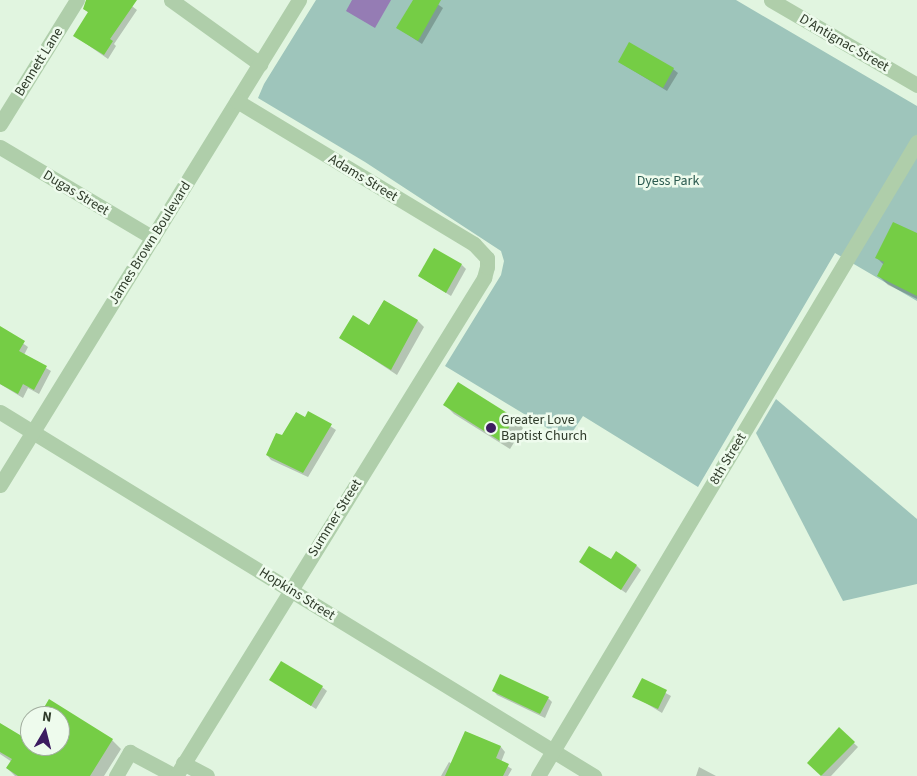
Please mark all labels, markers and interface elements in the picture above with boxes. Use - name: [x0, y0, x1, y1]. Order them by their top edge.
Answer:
- street label: D'Antignac Street: [796, 11, 892, 75]
- street label: Bennett Lane: [11, 25, 67, 99]
- street label: Adams Street: [325, 151, 401, 205]
- street label: Dugas Street: [40, 167, 112, 219]
- park label: Dyess Park: [637, 173, 699, 189]
- street label: James Brown Boulevard: [105, 178, 195, 308]
- place label: Greater Love Baptist Church: [501, 412, 587, 444]
- marker: Greater Love Baptist Church: [485, 422, 497, 434]
- street label: 8th Street: [706, 430, 750, 488]
- street label: Summer Street: [305, 476, 365, 560]
- street label: Hopkins Street: [256, 564, 338, 624]
- north arrow: [20, 706, 70, 756]
- text: N: [41, 707, 53, 728]

